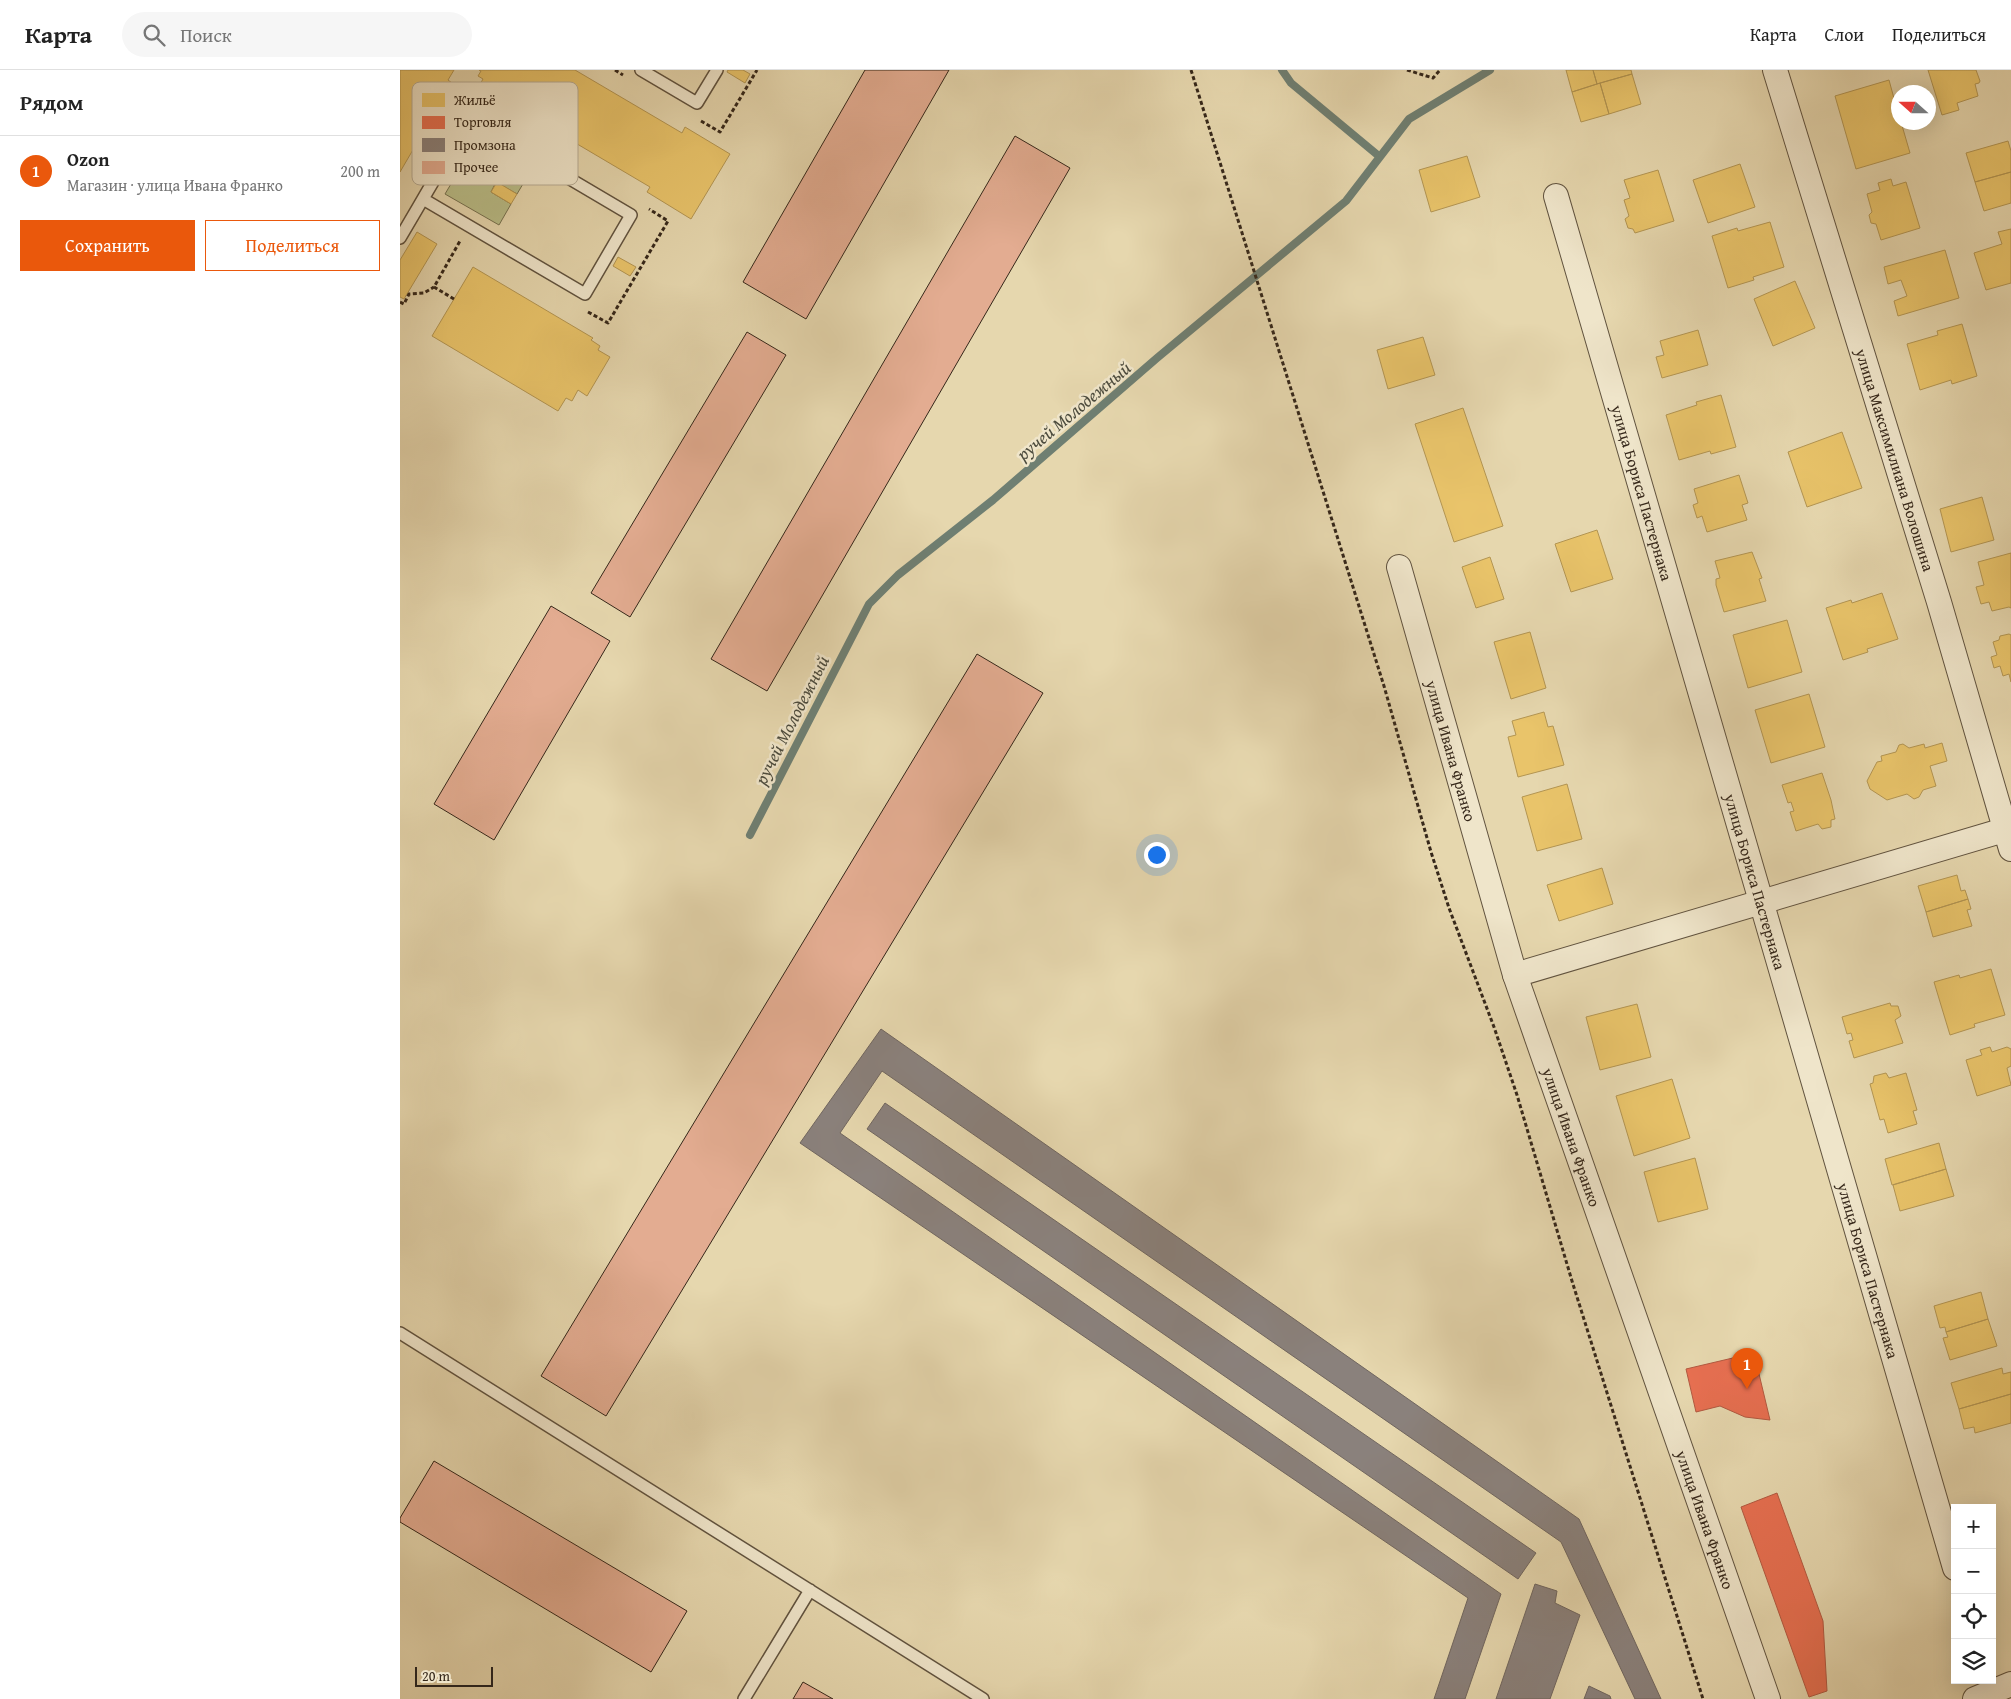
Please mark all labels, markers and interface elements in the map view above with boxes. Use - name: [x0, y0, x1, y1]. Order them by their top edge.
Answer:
- search box: [122, 12, 472, 57]
- text: Карта: [25, 17, 92, 52]
- icon: search: [140, 21, 168, 49]
- text: Поиск: [180, 21, 232, 49]
- text: Карта: [1750, 21, 1797, 48]
- text: Слои: [1825, 21, 1864, 48]
- text: Поделиться: [1892, 21, 1986, 48]
- legend: [412, 82, 578, 185]
- north arrow: [1891, 85, 1936, 130]
- text: Рядом: [20, 87, 83, 118]
- text: Жильё: [453, 90, 496, 110]
- text: Торговля: [454, 112, 511, 132]
- text: Промзона: [454, 135, 516, 155]
- text: Ozon: [67, 145, 109, 173]
- text: Прочее: [454, 157, 499, 177]
- text: 1: [32, 159, 40, 183]
- text: 200 m: [340, 159, 380, 183]
- text: Магазин · улица Ивана Франко: [67, 173, 283, 197]
- button: Сохранить: [20, 220, 195, 271]
- button: Поделиться: [205, 220, 380, 271]
- street label: улица Максимилиана Волошина: [1849, 345, 1941, 575]
- water label: ручей Молодежный: [1010, 355, 1137, 467]
- street label: улица Бориса Пастернака: [1605, 401, 1679, 584]
- water label: ручей Молодежный: [747, 650, 836, 790]
- street label: улица Ивана Франко: [1419, 676, 1483, 824]
- street label: улица Бориса Пастернака: [1718, 790, 1792, 973]
- your location: [1144, 842, 1170, 868]
- street label: улица Ивана Франко: [1536, 1063, 1607, 1210]
- street label: улица Бориса Пастернака: [1831, 1179, 1906, 1362]
- pin: 1: [1731, 1348, 1763, 1389]
- street label: улица Ивана Франко: [1670, 1446, 1741, 1592]
- map controls: [1951, 1504, 1996, 1684]
- button: +: [1951, 1504, 1996, 1549]
- button: −: [1951, 1549, 1996, 1594]
- button: locate: [1951, 1594, 1996, 1639]
- button: layers: [1951, 1639, 1996, 1684]
- scale bar: [415, 1664, 492, 1687]
- text: 20 m: [422, 1666, 450, 1686]

